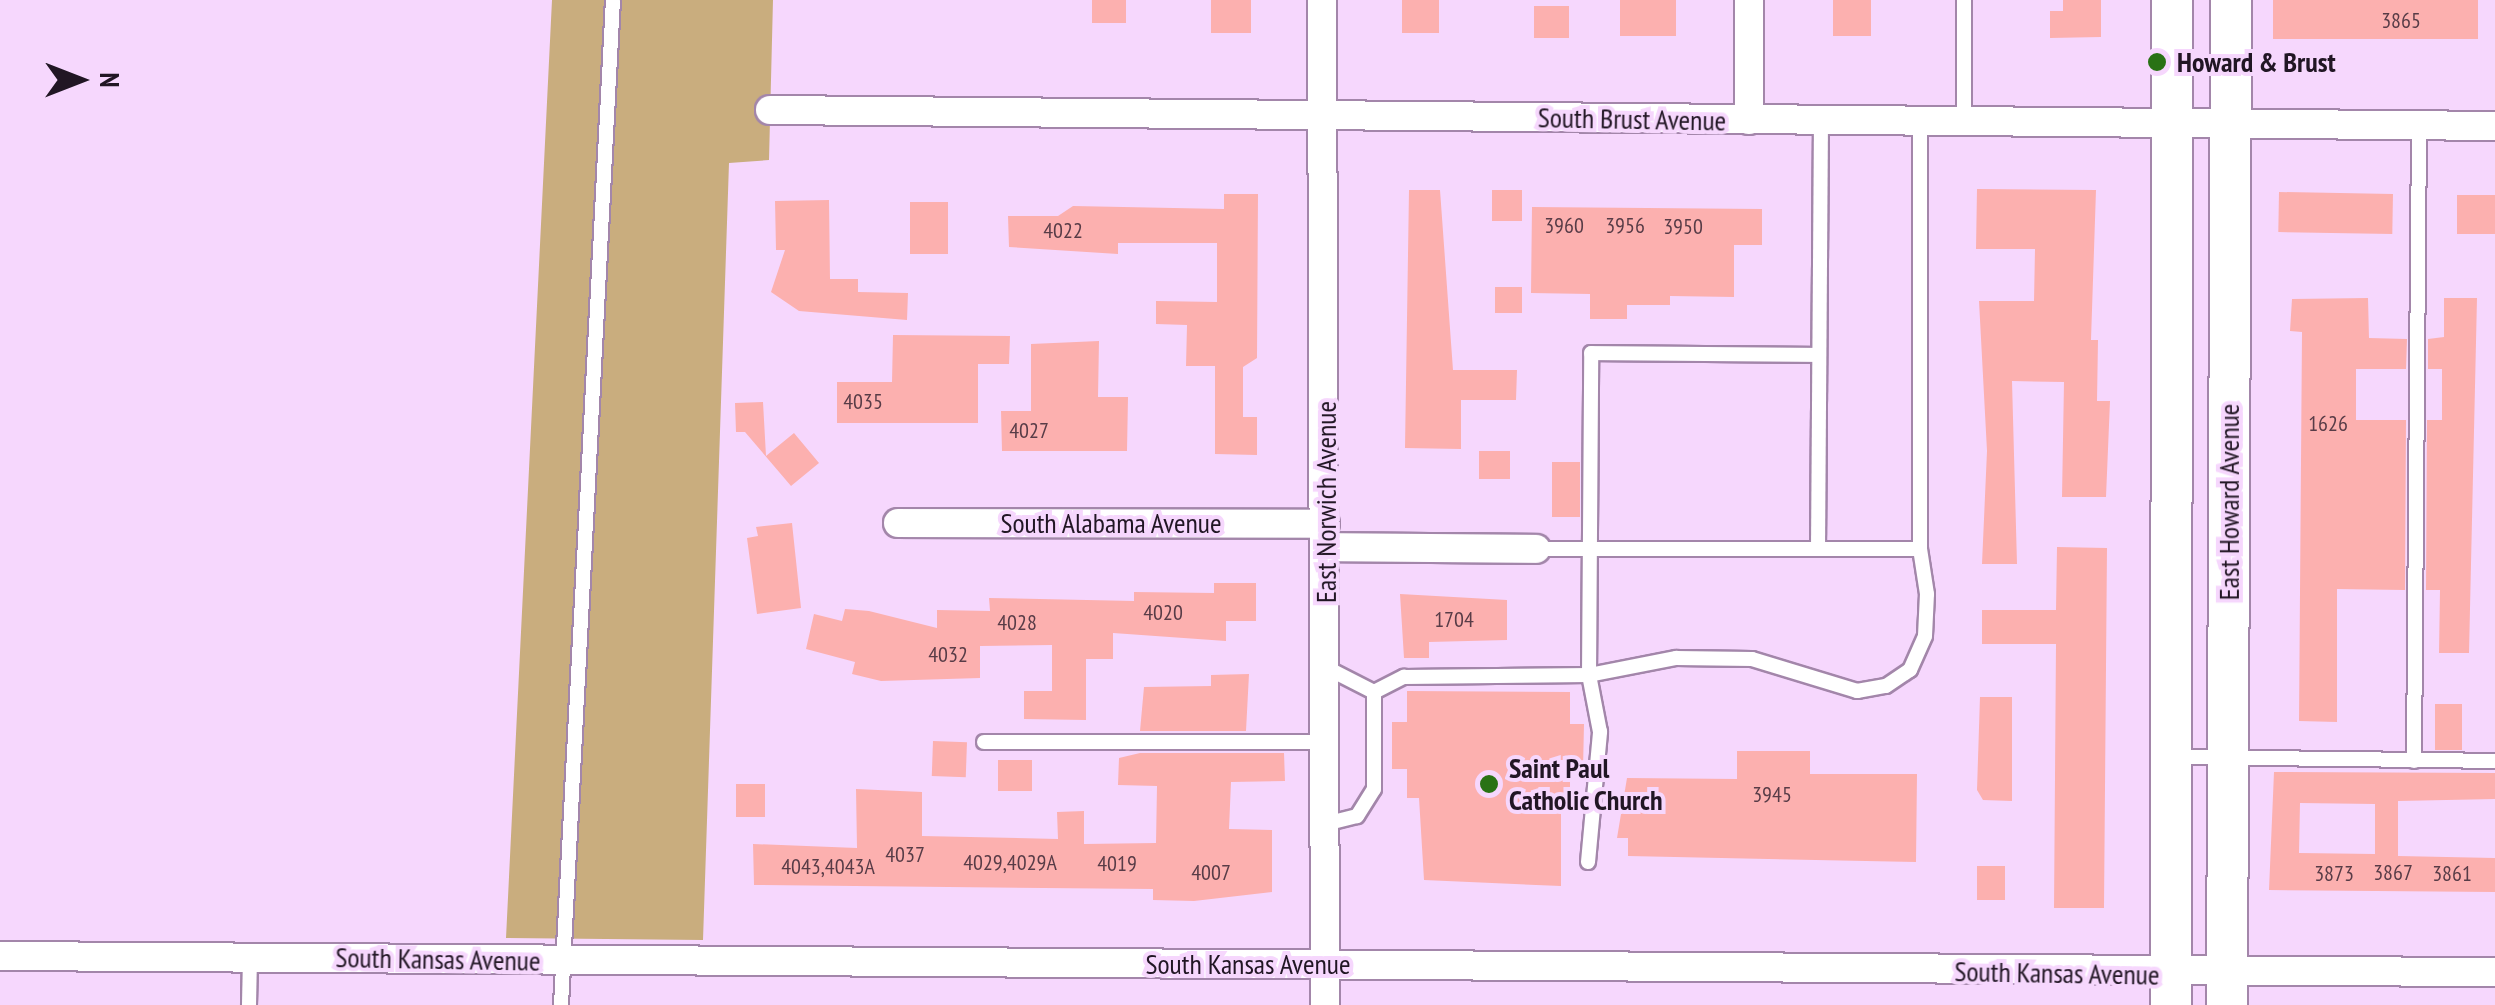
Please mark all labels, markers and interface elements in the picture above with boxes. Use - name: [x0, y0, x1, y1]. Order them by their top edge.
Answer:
- house number: 3865: [2381, 8, 2421, 34]
- north arrow: [30, 30, 130, 130]
- place label: Howard & Brust: [2177, 45, 2336, 79]
- marker: Howard & Brust: [2146, 51, 2168, 73]
- text: N: [92, 72, 129, 88]
- street label: South Brust Avenue: [1537, 101, 1727, 137]
- house number: 3960: [1544, 213, 1584, 239]
- house number: 3956: [1605, 213, 1645, 239]
- house number: 3950: [1663, 214, 1703, 240]
- house number: 4022: [1043, 218, 1083, 244]
- house number: 4035: [843, 389, 883, 415]
- street label: East Norwich Avenue: [1309, 401, 1343, 603]
- street label: East Howard Avenue: [2212, 403, 2246, 601]
- house number: 1626: [2308, 411, 2348, 437]
- house number: 4027: [1009, 418, 1049, 444]
- street label: South Alabama Avenue: [1000, 506, 1222, 540]
- house number: 4020: [1143, 600, 1183, 626]
- house number: 1704: [1434, 607, 1474, 633]
- house number: 4028: [997, 610, 1037, 636]
- house number: 4032: [928, 642, 968, 668]
- place label: Saint Paul Catholic Church: [1509, 751, 1663, 817]
- marker: Saint Paul Catholic Church: [1478, 773, 1500, 795]
- house number: 3945: [1752, 782, 1792, 808]
- house number: 4037: [885, 842, 925, 868]
- house number: 4029,4029A: [963, 850, 1057, 876]
- house number: 4019: [1097, 851, 1137, 877]
- house number: 4043,4043A: [781, 854, 875, 880]
- house number: 4007: [1191, 860, 1231, 886]
- house number: 3867: [2373, 860, 2413, 886]
- house number: 3873: [2314, 861, 2354, 887]
- house number: 3861: [2432, 861, 2472, 887]
- street label: South Kansas Avenue: [335, 940, 541, 978]
- street label: South Kansas Avenue: [1145, 947, 1351, 981]
- street label: South Kansas Avenue: [1954, 954, 2160, 992]

